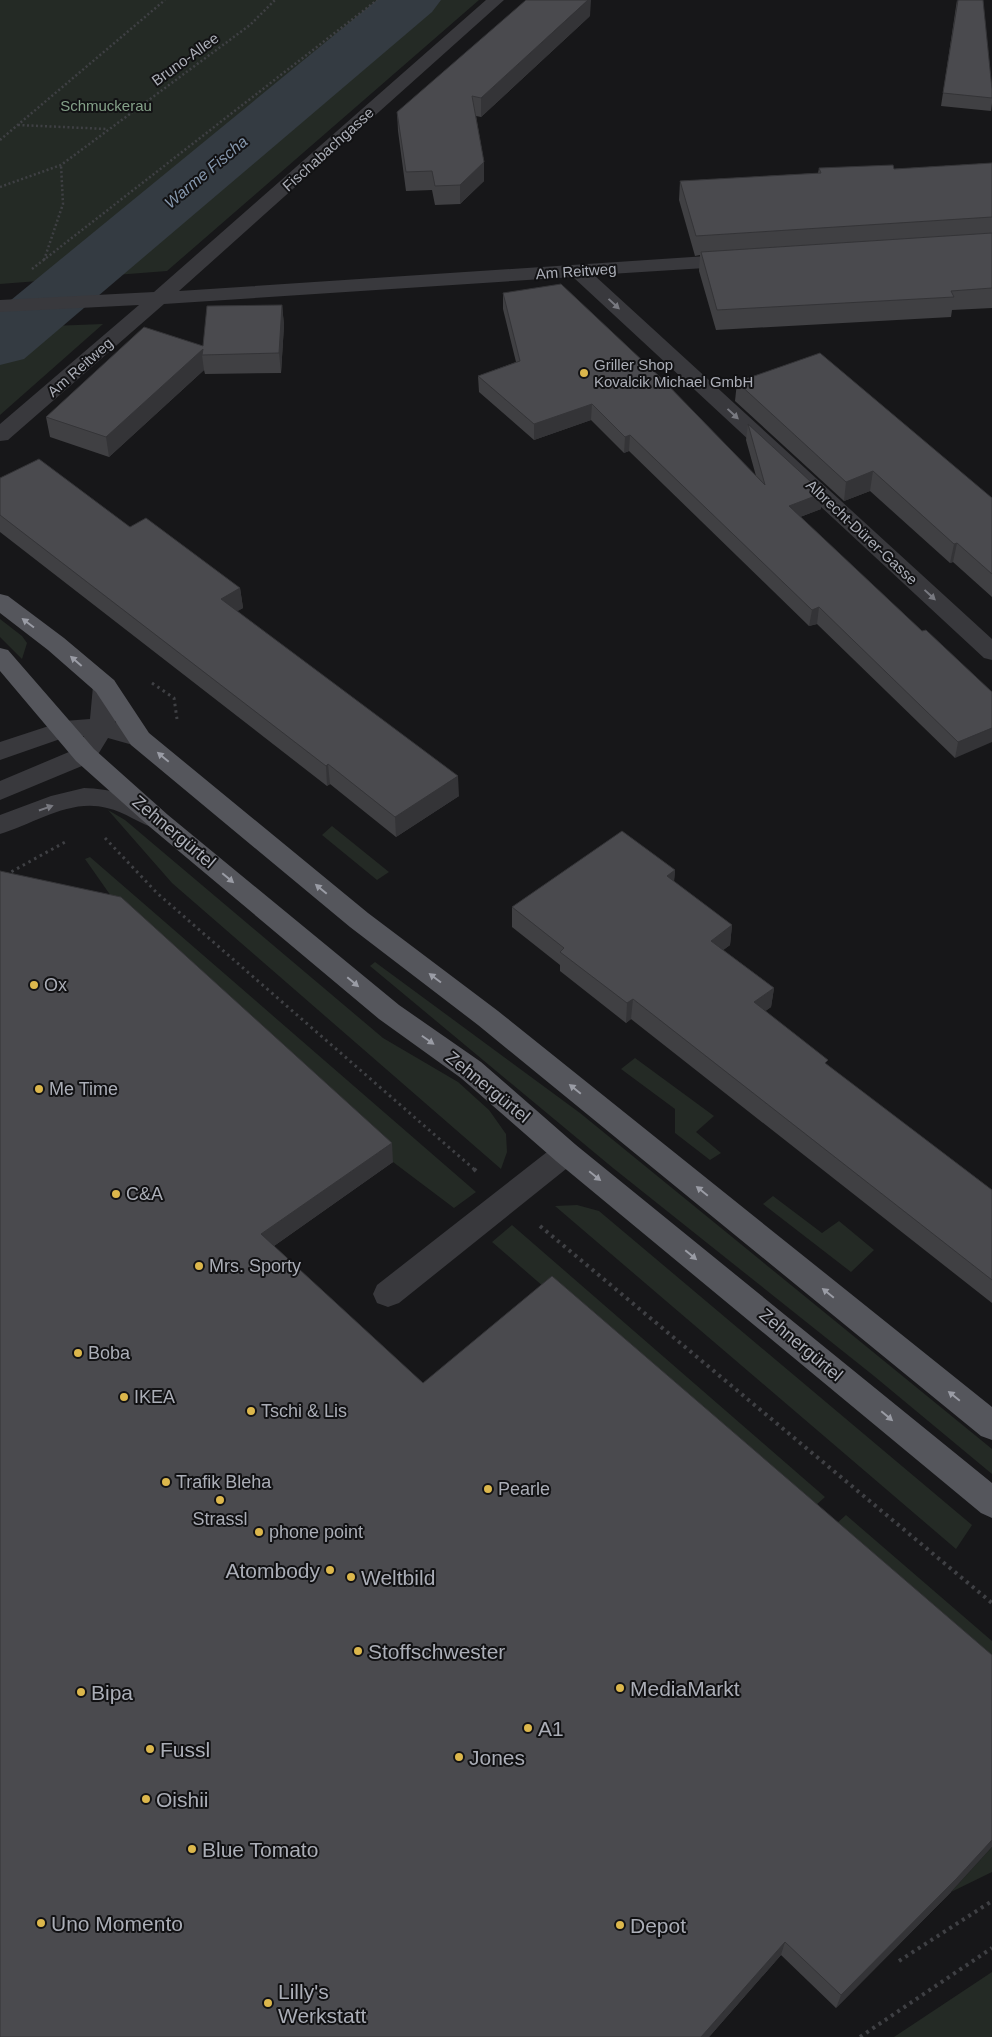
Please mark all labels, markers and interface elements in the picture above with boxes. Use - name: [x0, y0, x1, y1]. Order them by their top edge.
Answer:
- street label: Bruno-Allee: [148, 29, 222, 89]
- park label: Schmuckerau: [60, 97, 152, 114]
- street label: Fischabachgasse: [279, 104, 377, 194]
- water label: Warme Fischa: [161, 132, 251, 212]
- street label: Am Reitweg: [535, 260, 617, 282]
- one-way arrow: [608, 298, 620, 310]
- street label: Am Reitweg: [44, 334, 116, 400]
- place label: Griller Shop Kovalcik Michael GmbH: [594, 356, 753, 390]
- marker: Griller Shop Kovalcik Michael GmbH: [578, 367, 590, 379]
- one-way arrow: [727, 408, 739, 420]
- street label: Albrecht-Dürer-Gasse: [803, 476, 921, 588]
- one-way arrow: [924, 589, 936, 601]
- one-way arrow: [22, 617, 35, 628]
- one-way arrow: [70, 656, 83, 667]
- one-way arrow: [156, 752, 169, 763]
- street label: Zehnergürtel: [128, 792, 220, 872]
- one-way arrow: [39, 804, 54, 812]
- one-way arrow: [221, 873, 234, 884]
- one-way arrow: [315, 884, 328, 895]
- one-way arrow: [428, 973, 442, 983]
- place label: Ox: [44, 975, 67, 995]
- one-way arrow: [346, 977, 359, 988]
- marker: Ox: [28, 979, 40, 991]
- one-way arrow: [422, 1035, 435, 1045]
- street label: Zehnergürtel: [442, 1047, 534, 1127]
- place label: Me Time: [49, 1079, 118, 1099]
- marker: Me Time: [33, 1083, 45, 1095]
- one-way arrow: [569, 1083, 582, 1094]
- one-way arrow: [588, 1171, 601, 1182]
- place label: C&A: [126, 1184, 163, 1204]
- one-way arrow: [695, 1186, 708, 1197]
- marker: C&A: [110, 1188, 122, 1200]
- one-way arrow: [685, 1249, 698, 1260]
- place label: Mrs. Sporty: [209, 1256, 301, 1276]
- marker: Mrs. Sporty: [193, 1260, 205, 1272]
- one-way arrow: [822, 1288, 835, 1299]
- street label: Zehnergürtel: [755, 1305, 847, 1385]
- place label: Boba: [88, 1343, 131, 1363]
- marker: Boba: [72, 1347, 84, 1359]
- place label: IKEA: [134, 1387, 175, 1407]
- one-way arrow: [948, 1390, 961, 1401]
- marker: IKEA: [118, 1391, 130, 1403]
- place label: Tschi & Lis: [261, 1401, 347, 1421]
- marker: Tschi & Lis: [245, 1405, 257, 1417]
- one-way arrow: [880, 1411, 893, 1422]
- place label: Trafik Bleha: [176, 1472, 272, 1492]
- marker: Trafik Bleha: [160, 1476, 172, 1488]
- place label: Pearle: [498, 1479, 550, 1499]
- marker: Pearle: [482, 1483, 494, 1495]
- marker: Strassl: [214, 1494, 226, 1506]
- place label: Strassl: [192, 1509, 248, 1529]
- place label: phone point: [269, 1522, 363, 1542]
- marker: phone point: [253, 1526, 265, 1538]
- place label: Atombody: [225, 1559, 320, 1582]
- marker: Atombody: [324, 1564, 336, 1576]
- place label: Weltbild: [361, 1566, 435, 1589]
- marker: Weltbild: [345, 1571, 357, 1583]
- place label: Stoffschwester: [368, 1640, 505, 1663]
- marker: Stoffschwester: [352, 1645, 364, 1657]
- place label: MediaMarkt: [630, 1677, 740, 1700]
- place label: Bipa: [91, 1681, 133, 1704]
- marker: MediaMarkt: [614, 1682, 626, 1694]
- marker: Bipa: [75, 1686, 87, 1698]
- place label: A1: [538, 1717, 564, 1740]
- marker: A1: [522, 1722, 534, 1734]
- place label: Fussl: [160, 1738, 210, 1761]
- marker: Fussl: [144, 1743, 156, 1755]
- place label: Jones: [469, 1746, 525, 1769]
- marker: Jones: [453, 1751, 465, 1763]
- place label: Oishii: [156, 1788, 209, 1811]
- marker: Oishii: [140, 1793, 152, 1805]
- place label: Blue Tomato: [202, 1838, 318, 1861]
- marker: Blue Tomato: [186, 1843, 198, 1855]
- place label: Uno Momento: [51, 1912, 183, 1935]
- place label: Depot: [630, 1914, 686, 1937]
- marker: Uno Momento: [35, 1917, 47, 1929]
- marker: Depot: [614, 1919, 626, 1931]
- place label: Lilly's Werkstatt: [278, 1980, 366, 2027]
- marker: Lilly's Werkstatt: [262, 1997, 274, 2009]

